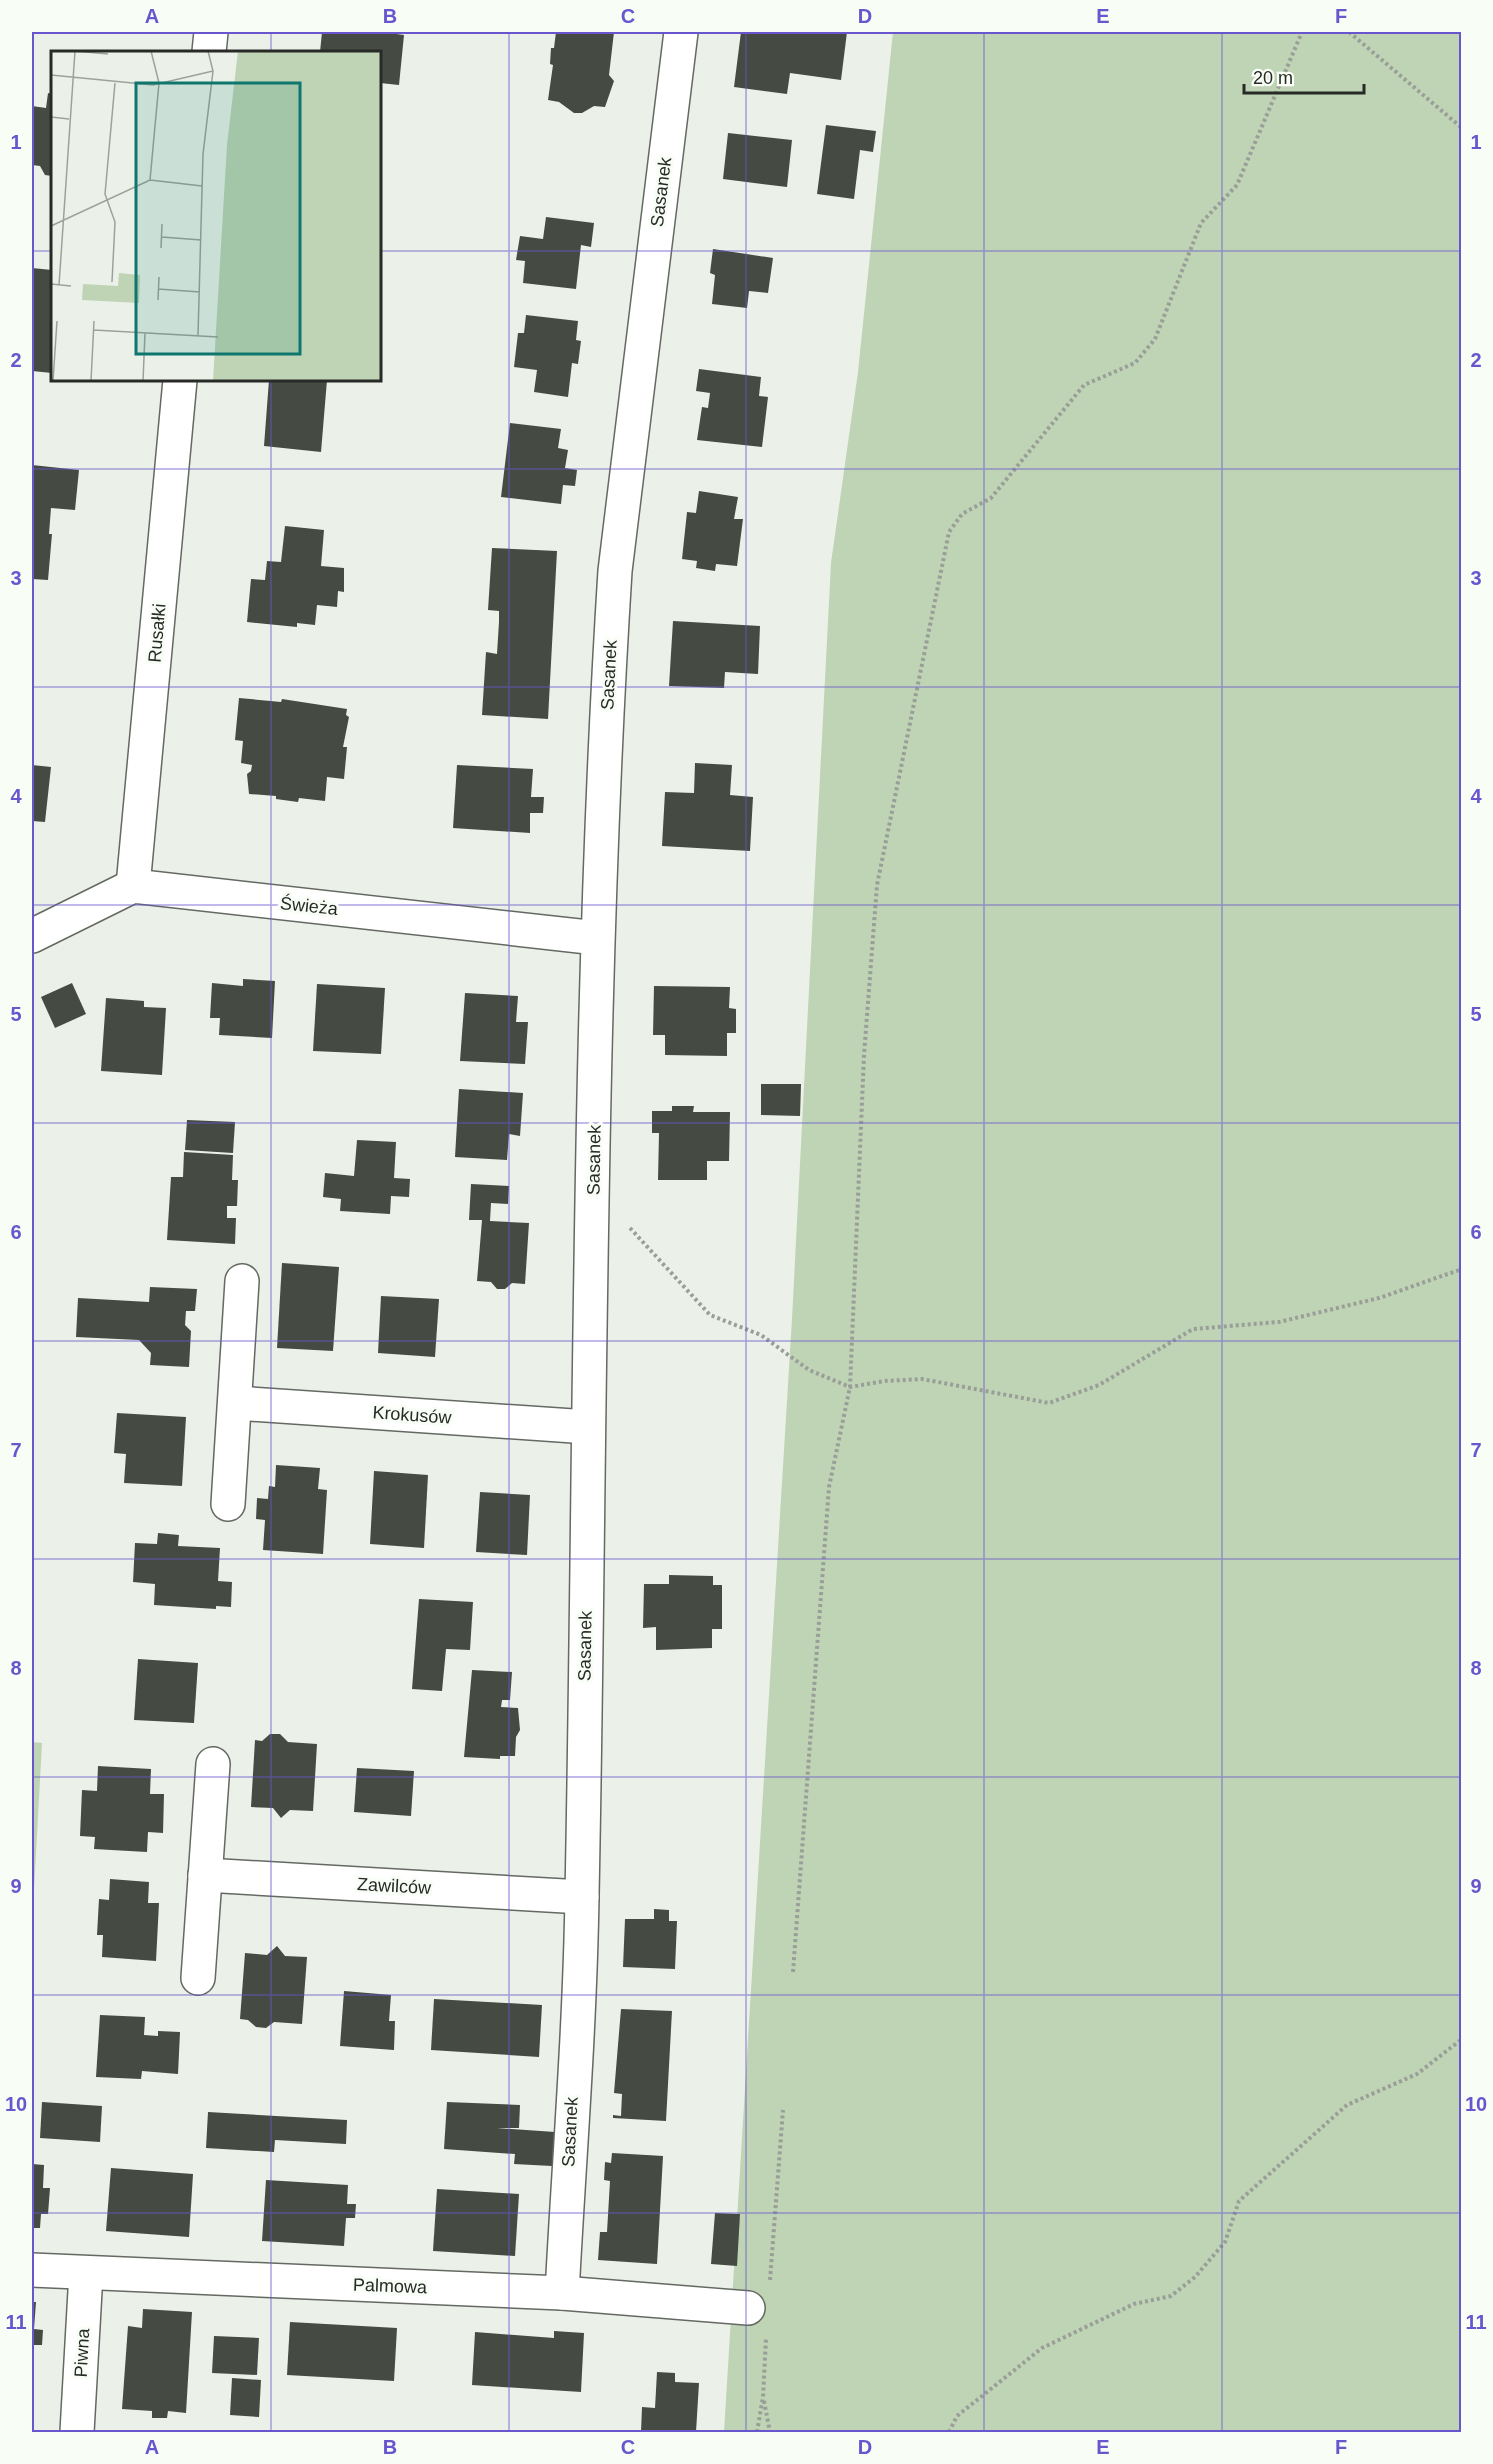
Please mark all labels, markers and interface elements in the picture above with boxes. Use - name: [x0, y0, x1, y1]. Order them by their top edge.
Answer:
- text: A: [145, 5, 159, 27]
- text: B: [383, 5, 397, 27]
- text: C: [621, 5, 635, 27]
- text: D: [858, 5, 872, 27]
- text: E: [1096, 5, 1110, 27]
- text: F: [1335, 5, 1347, 27]
- inset map: [51, 51, 381, 381]
- scale bar: [1244, 57, 1364, 95]
- text: 20 m: [1253, 68, 1293, 88]
- text: 1: [10, 131, 22, 153]
- text: 1: [1470, 131, 1482, 153]
- street label: Sasanek: [647, 155, 675, 228]
- text: 2: [10, 349, 22, 371]
- text: 2: [1470, 349, 1482, 371]
- text: 3: [10, 567, 22, 589]
- text: 3: [1470, 567, 1482, 589]
- street label: Rusałki: [144, 603, 170, 663]
- street label: Sasanek: [597, 639, 621, 711]
- text: 4: [10, 785, 22, 807]
- text: 4: [1470, 785, 1482, 807]
- street label: Świeża: [279, 892, 340, 919]
- text: 5: [10, 1003, 22, 1025]
- text: 5: [1470, 1003, 1482, 1025]
- street label: Sasanek: [583, 1124, 605, 1195]
- text: 6: [10, 1221, 22, 1243]
- text: 6: [1470, 1221, 1482, 1243]
- street label: Krokusów: [372, 1402, 453, 1428]
- text: 7: [10, 1439, 22, 1461]
- text: 7: [1470, 1439, 1482, 1461]
- street label: Sasanek: [574, 1610, 596, 1681]
- text: 8: [10, 1657, 22, 1679]
- text: 8: [1470, 1657, 1482, 1679]
- street label: Zawilców: [357, 1874, 432, 1898]
- text: 9: [10, 1875, 22, 1897]
- text: 9: [1470, 1875, 1482, 1897]
- text: 10: [5, 2093, 27, 2115]
- text: 10: [1465, 2093, 1487, 2115]
- street label: Sasanek: [558, 2096, 582, 2168]
- street label: Palmowa: [353, 2275, 428, 2297]
- text: 11: [5, 2311, 27, 2333]
- text: 11: [1465, 2311, 1487, 2333]
- street label: Piwna: [71, 2327, 93, 2378]
- text: A: [145, 2436, 159, 2458]
- text: B: [383, 2436, 397, 2458]
- text: C: [621, 2436, 635, 2458]
- text: D: [858, 2436, 872, 2458]
- text: E: [1096, 2436, 1110, 2458]
- text: F: [1335, 2436, 1347, 2458]

